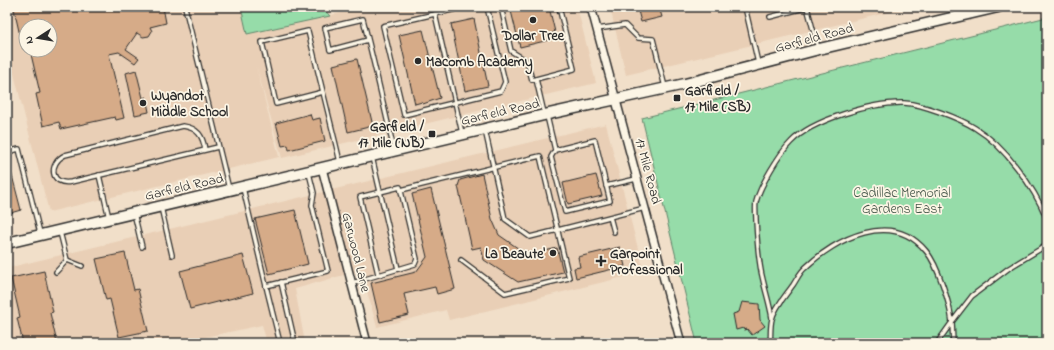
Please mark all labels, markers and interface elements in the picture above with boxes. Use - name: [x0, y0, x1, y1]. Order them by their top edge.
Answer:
- marker: Dollar Tree: [528, 15, 538, 25]
- north arrow: [18, 18, 58, 58]
- street label: Garfield Road: [773, 18, 856, 59]
- place label: Dollar Tree: [501, 26, 565, 47]
- text: N: [21, 35, 38, 45]
- place label: Macomb Academy: [426, 52, 533, 75]
- marker: Macomb Academy: [413, 56, 423, 66]
- place label: Garfield / 17 Mile (SB): [685, 81, 751, 118]
- place label: Wyandot Middle School: [151, 86, 229, 123]
- street label: Garfield Road: [459, 93, 542, 132]
- marker: Garfield / 17 Mile (SB): [672, 93, 682, 103]
- marker: Wyandot Middle School: [138, 98, 148, 108]
- place label: Garfield / 17 Mile (NB): [358, 117, 425, 154]
- marker: Garfield / 17 Mile (NB): [427, 129, 437, 139]
- street label: 17 Mile Road: [629, 136, 666, 207]
- street label: Garfield Road: [143, 168, 226, 207]
- park label: Cadillac Memorial Gardens East: [853, 183, 951, 220]
- street label: Garwood Lane: [335, 210, 376, 295]
- place label: La Beaute': [485, 244, 546, 265]
- place label: Garpoint Professional: [610, 244, 683, 281]
- marker: La Beaute': [548, 248, 558, 258]
- marker: Garpoint Professional: [595, 255, 607, 267]

